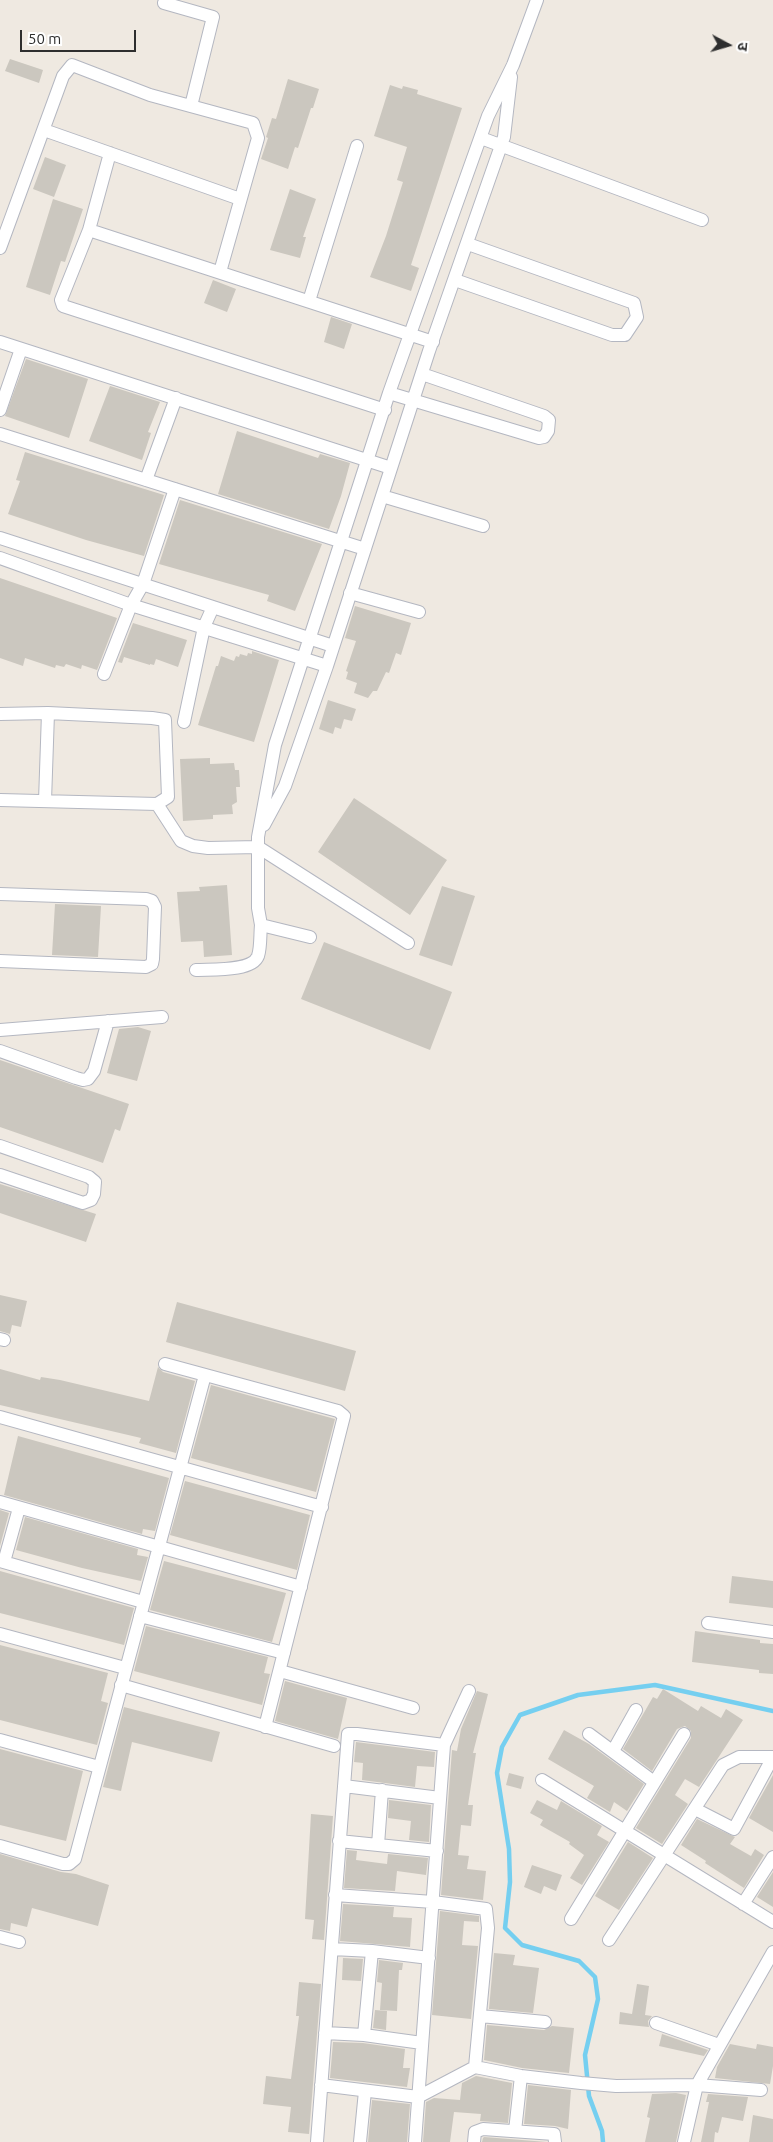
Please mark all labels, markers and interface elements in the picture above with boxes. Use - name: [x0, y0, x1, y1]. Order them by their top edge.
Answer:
- scale bar: [22, 20, 139, 52]
- north arrow: [703, 20, 753, 70]
- text: 50 m: [28, 30, 61, 47]
- text: उ: [735, 42, 751, 51]

